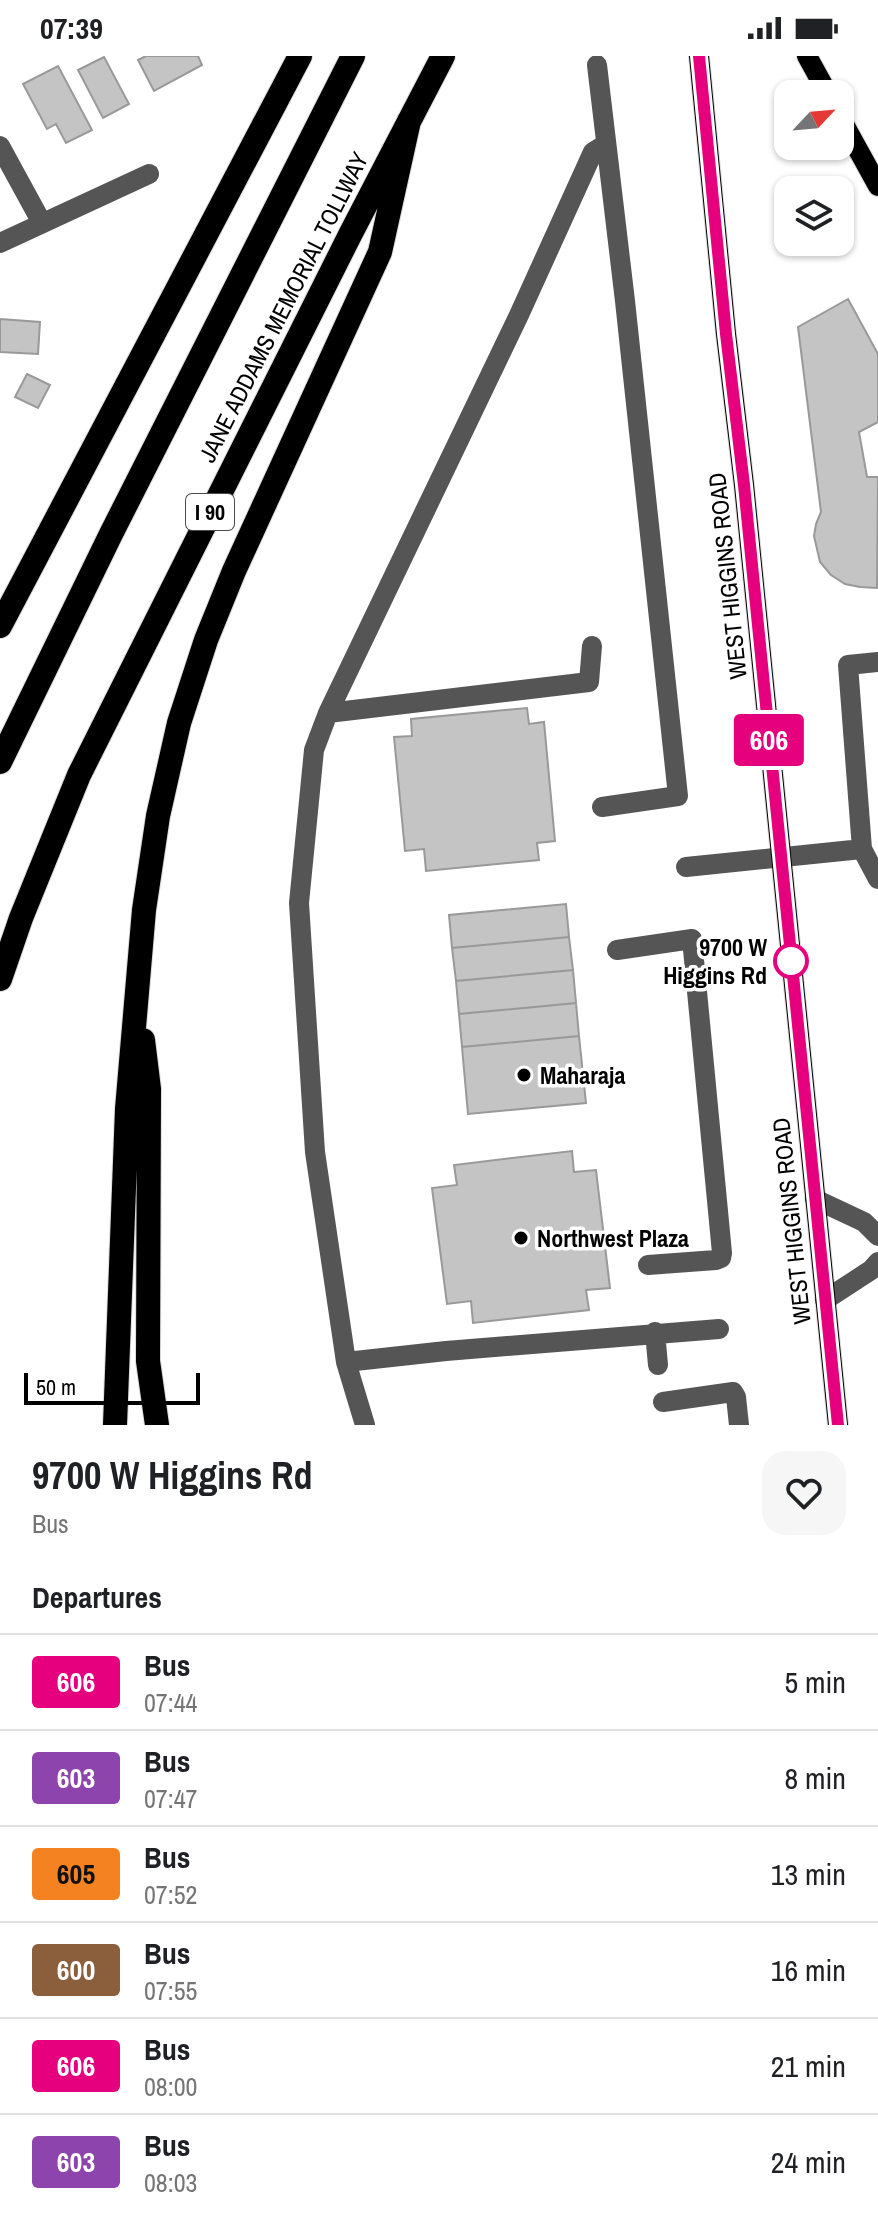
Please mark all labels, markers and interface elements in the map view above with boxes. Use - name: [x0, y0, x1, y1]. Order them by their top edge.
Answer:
- text: 07:39: [40, 8, 103, 48]
- north arrow: [774, 80, 854, 160]
- map controls: [774, 80, 854, 256]
- street label: JANE ADDAMS MEMORIAL TOLLWAY: [191, 147, 375, 467]
- button: layers: [774, 176, 854, 256]
- street label: WEST HIGGINS ROAD: [700, 471, 754, 681]
- road number: I 90: [186, 494, 234, 530]
- line badge: 606: [723, 714, 815, 766]
- text: 606: [750, 721, 788, 759]
- place label: 9700 W Higgins Rd: [663, 931, 767, 991]
- marker: 9700 W Higgins Rd: [774, 944, 808, 978]
- place label: Maharaja: [540, 1059, 625, 1091]
- marker: Maharaja: [515, 1066, 533, 1084]
- street label: WEST HIGGINS ROAD: [764, 1116, 818, 1326]
- place label: Northwest Plaza: [537, 1222, 689, 1254]
- marker: Northwest Plaza: [512, 1229, 530, 1247]
- scale bar: [24, 1369, 200, 1405]
- text: 50 m: [36, 1372, 76, 1402]
- text: 9700 W Higgins Rd: [32, 1450, 313, 1501]
- button: heart: [762, 1451, 846, 1535]
- text: Bus: [32, 1506, 69, 1541]
- text: Departures: [32, 1577, 162, 1617]
- text: Bus: [144, 1645, 190, 1685]
- text: 5 min: [784, 1662, 846, 1702]
- text: 606: [57, 1663, 95, 1701]
- text: 07:44: [144, 1685, 197, 1720]
- text: Bus: [144, 1741, 190, 1781]
- text: 8 min: [784, 1758, 846, 1798]
- text: 603: [57, 1759, 95, 1797]
- text: 07:47: [144, 1781, 197, 1816]
- text: Bus: [144, 1837, 190, 1877]
- text: 13 min: [771, 1854, 846, 1894]
- text: 605: [57, 1855, 95, 1893]
- text: 07:52: [144, 1877, 197, 1912]
- text: Bus: [144, 1933, 190, 1973]
- text: 16 min: [771, 1950, 846, 1990]
- text: 600: [57, 1951, 95, 1989]
- text: 07:55: [144, 1973, 197, 2008]
- text: Bus: [144, 2029, 190, 2069]
- text: 21 min: [771, 2046, 846, 2086]
- text: 606: [57, 2047, 95, 2085]
- text: 08:00: [144, 2069, 197, 2104]
- text: Bus: [144, 2125, 190, 2165]
- text: 24 min: [771, 2142, 846, 2182]
- text: 603: [57, 2143, 95, 2181]
- text: 08:03: [144, 2165, 197, 2200]

